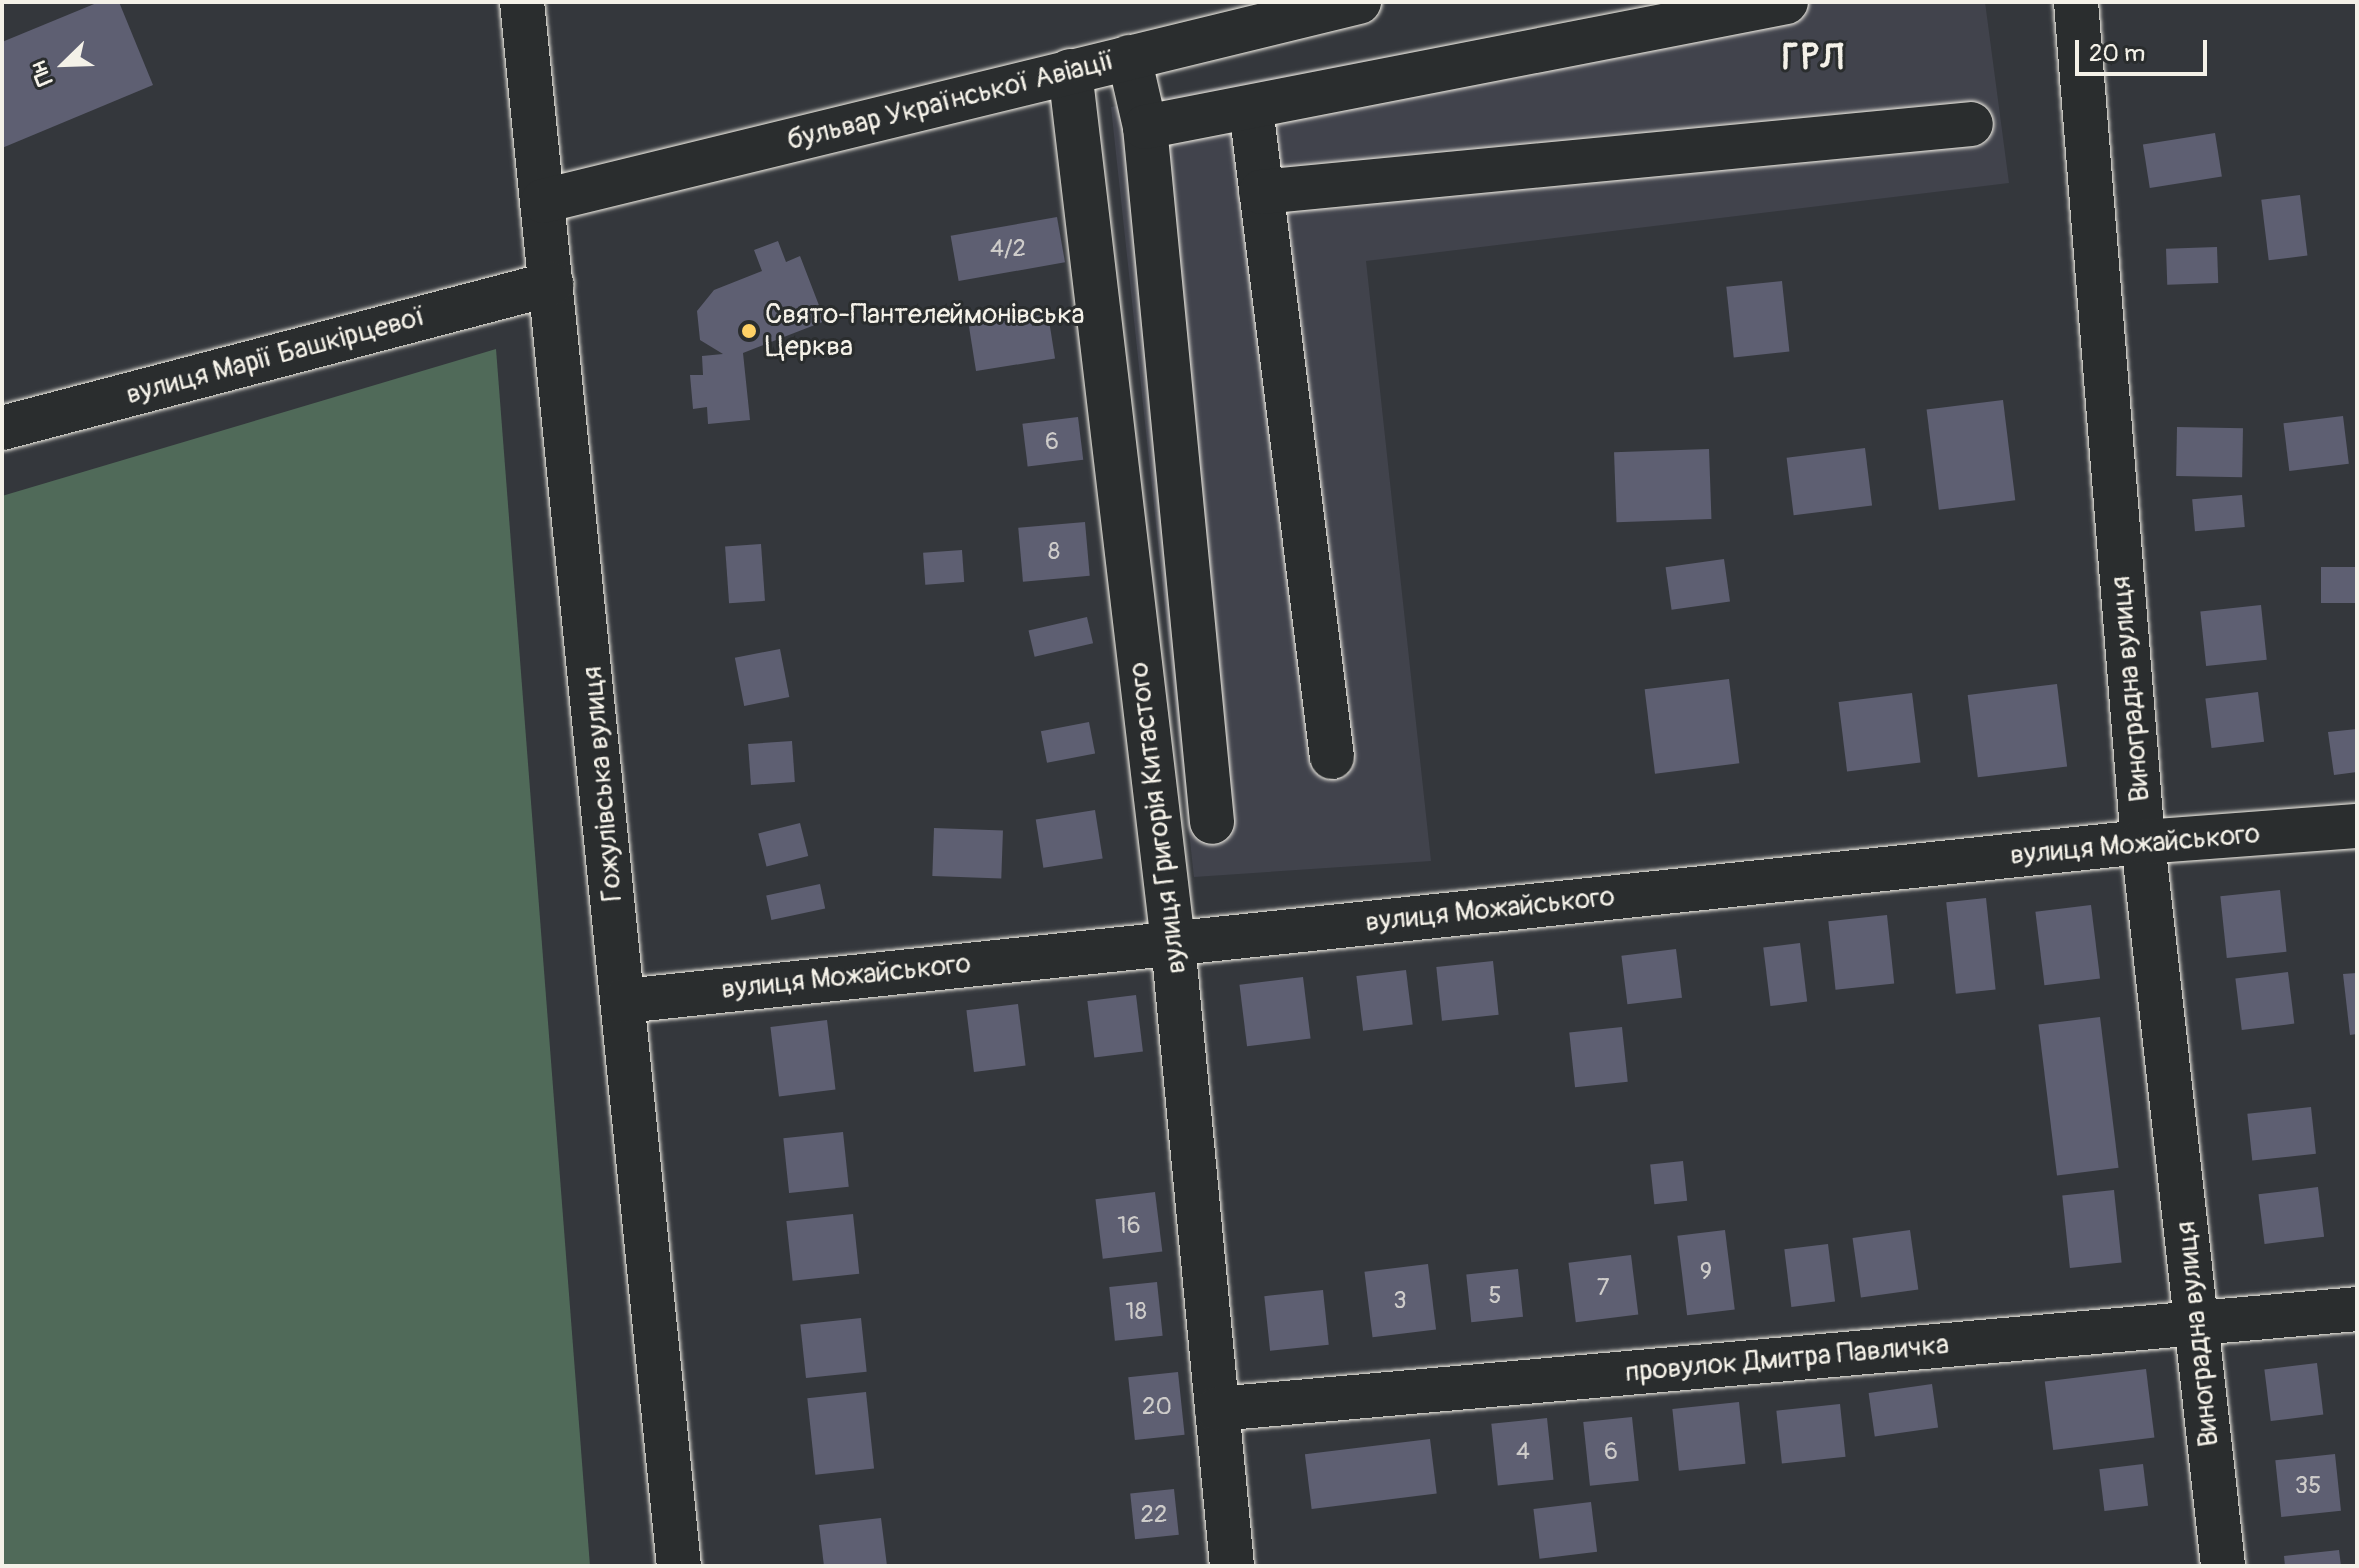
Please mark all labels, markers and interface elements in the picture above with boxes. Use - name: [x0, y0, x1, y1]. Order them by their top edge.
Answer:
- north arrow: [24, 24, 104, 104]
- scale bar: [2079, 24, 2211, 74]
- district label: ГРЛ: [1782, 36, 1844, 80]
- text: 20 m: [2089, 39, 2145, 68]
- street label: бульвар Української Авіації: [784, 44, 1118, 158]
- text: Пн: [24, 57, 60, 90]
- house number: 4/2: [990, 235, 1026, 263]
- place label: Свято-Пантелеймонівська Церква: [765, 298, 1085, 364]
- street label: вулиця Марії Башкірцевої: [123, 300, 429, 412]
- marker: Свято-Пантелеймонівська Церква: [740, 322, 758, 340]
- house number: 6: [1045, 428, 1059, 456]
- house number: 8: [1048, 538, 1060, 566]
- street label: Виноградна вулиця: [2104, 575, 2158, 803]
- street label: вулиця Григорія Китастого: [1122, 660, 1194, 976]
- street label: Гожулівська вулиця: [576, 665, 630, 903]
- street label: вулиця Можайського: [2009, 817, 2261, 873]
- street label: вулиця Можайського: [1364, 880, 1616, 940]
- street label: вулиця Можайського: [720, 947, 972, 1007]
- house number: 16: [1117, 1212, 1141, 1240]
- street label: Виноградна вулиця: [2169, 1220, 2227, 1448]
- house number: 9: [1700, 1258, 1712, 1286]
- house number: 7: [1597, 1274, 1609, 1302]
- house number: 5: [1488, 1282, 1502, 1310]
- house number: 3: [1393, 1287, 1407, 1315]
- house number: 18: [1125, 1298, 1147, 1326]
- street label: провулок Дмитра Павличка: [1624, 1328, 1950, 1390]
- house number: 20: [1142, 1393, 1172, 1421]
- house number: 4: [1516, 1438, 1530, 1466]
- house number: 6: [1604, 1438, 1618, 1466]
- house number: 35: [2295, 1472, 2321, 1500]
- house number: 22: [1141, 1501, 1167, 1529]

